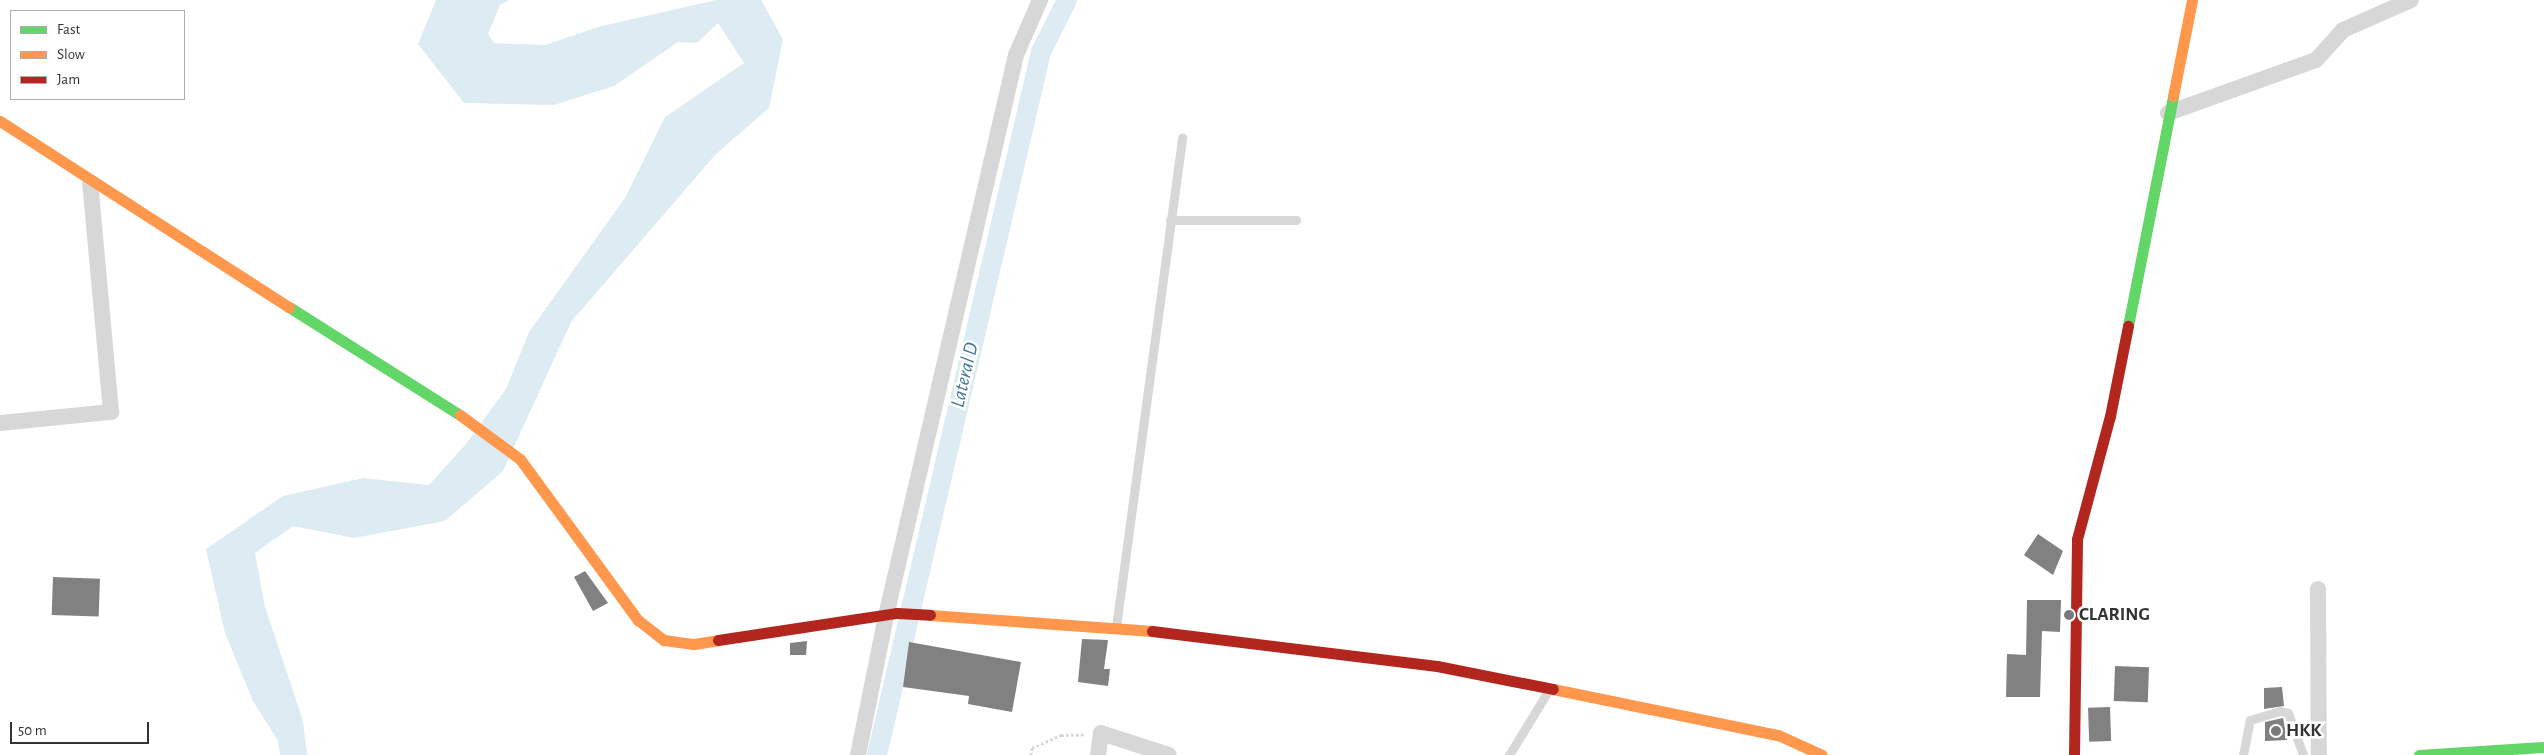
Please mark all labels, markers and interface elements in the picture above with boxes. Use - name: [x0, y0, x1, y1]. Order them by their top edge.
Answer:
- legend: [10, 10, 185, 100]
- text: Fast: [57, 22, 80, 37]
- text: Slow: [57, 47, 85, 62]
- text: Jam: [57, 72, 80, 87]
- water label: Lateral D: [946, 340, 984, 410]
- place label: CLARING: [2079, 604, 2150, 626]
- marker: CLARING: [2063, 609, 2075, 621]
- scale bar: [12, 712, 151, 744]
- place label: HKK: [2286, 720, 2321, 742]
- text: 50 m: [18, 723, 47, 738]
- marker: HKK: [2270, 725, 2282, 737]

